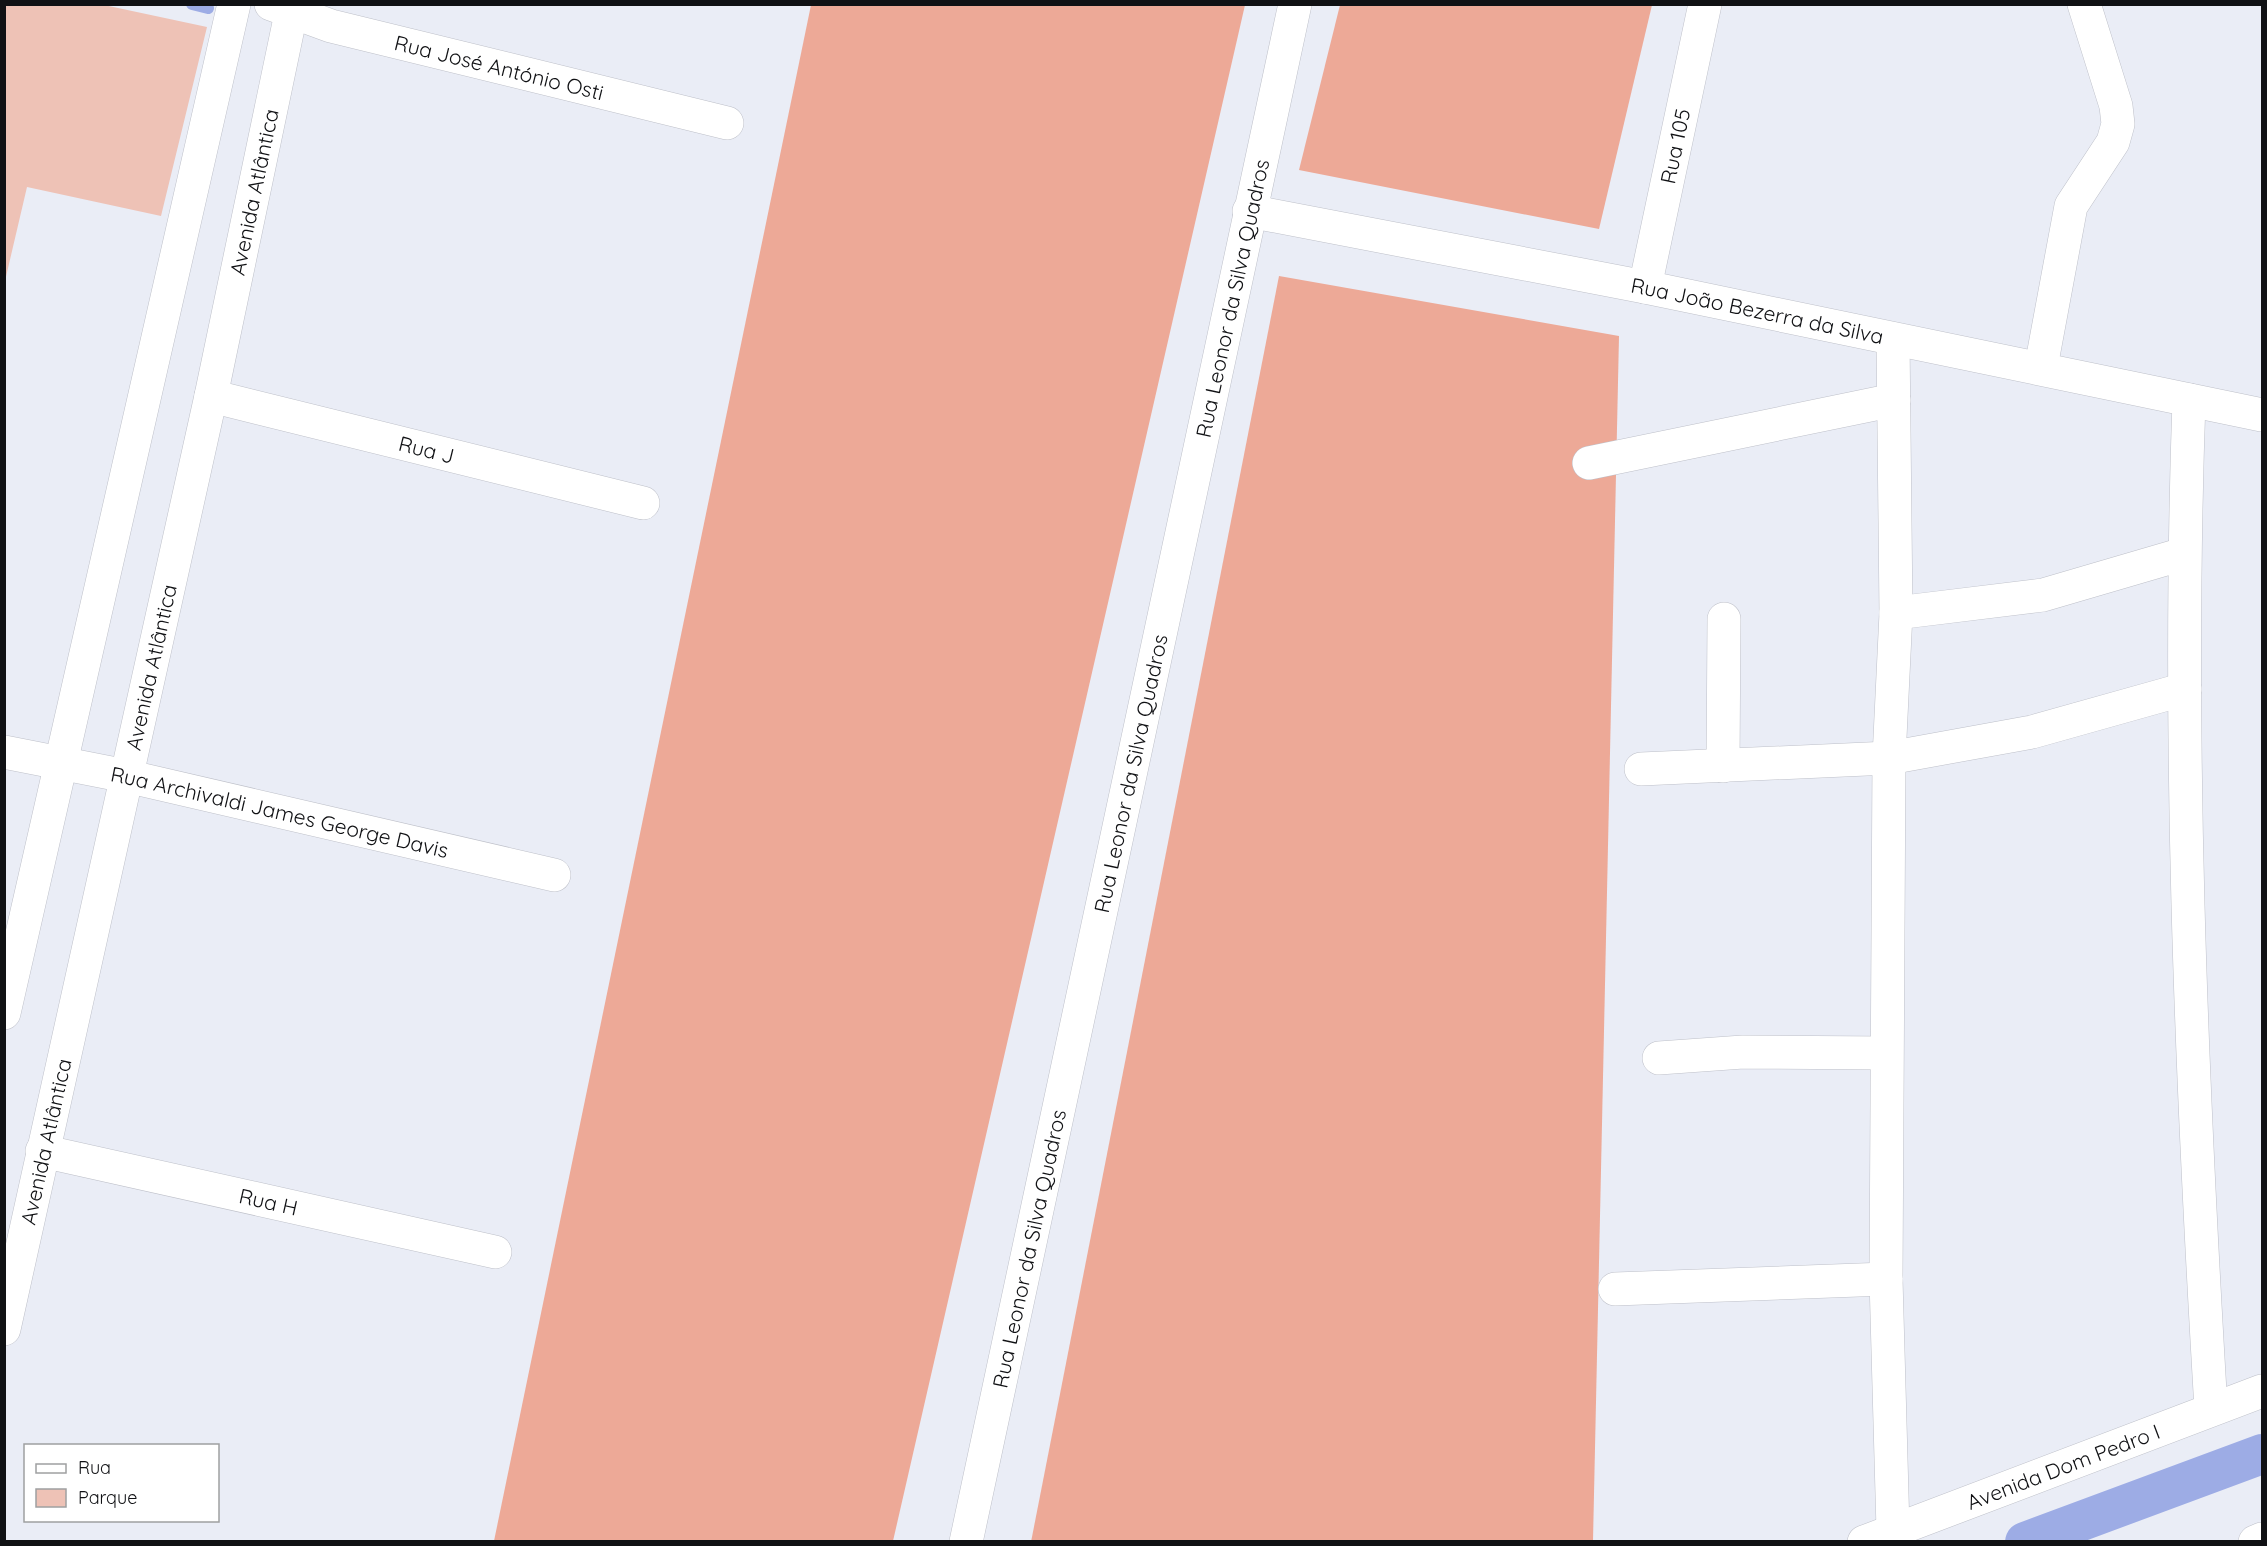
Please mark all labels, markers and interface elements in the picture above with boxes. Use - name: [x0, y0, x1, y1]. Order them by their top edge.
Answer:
- street label: Rua José António Osti: [392, 29, 606, 105]
- street label: Rua 105: [1654, 106, 1695, 186]
- street label: Avenida Atlântica: [224, 107, 284, 278]
- street label: Rua Leonor da Silva Quadros: [1190, 157, 1274, 440]
- street label: Rua João Bezerra da Silva: [1629, 272, 1886, 349]
- street label: Rua J: [396, 430, 457, 469]
- street label: Avenida Atlântica: [120, 582, 182, 753]
- street label: Rua Leonor da Silva Quadros: [1088, 632, 1173, 915]
- street label: Rua Archivaldi James George Davis: [108, 760, 451, 863]
- street label: Avenida Atlântica: [15, 1056, 77, 1227]
- street label: Rua Leonor da Silva Quadros: [986, 1107, 1071, 1390]
- street label: Rua H: [237, 1182, 300, 1221]
- street label: Avenida Dom Pedro I: [1963, 1418, 2164, 1515]
- legend: [24, 1444, 219, 1522]
- text: Rua: [78, 1456, 111, 1479]
- text: Parque: [78, 1486, 137, 1509]

